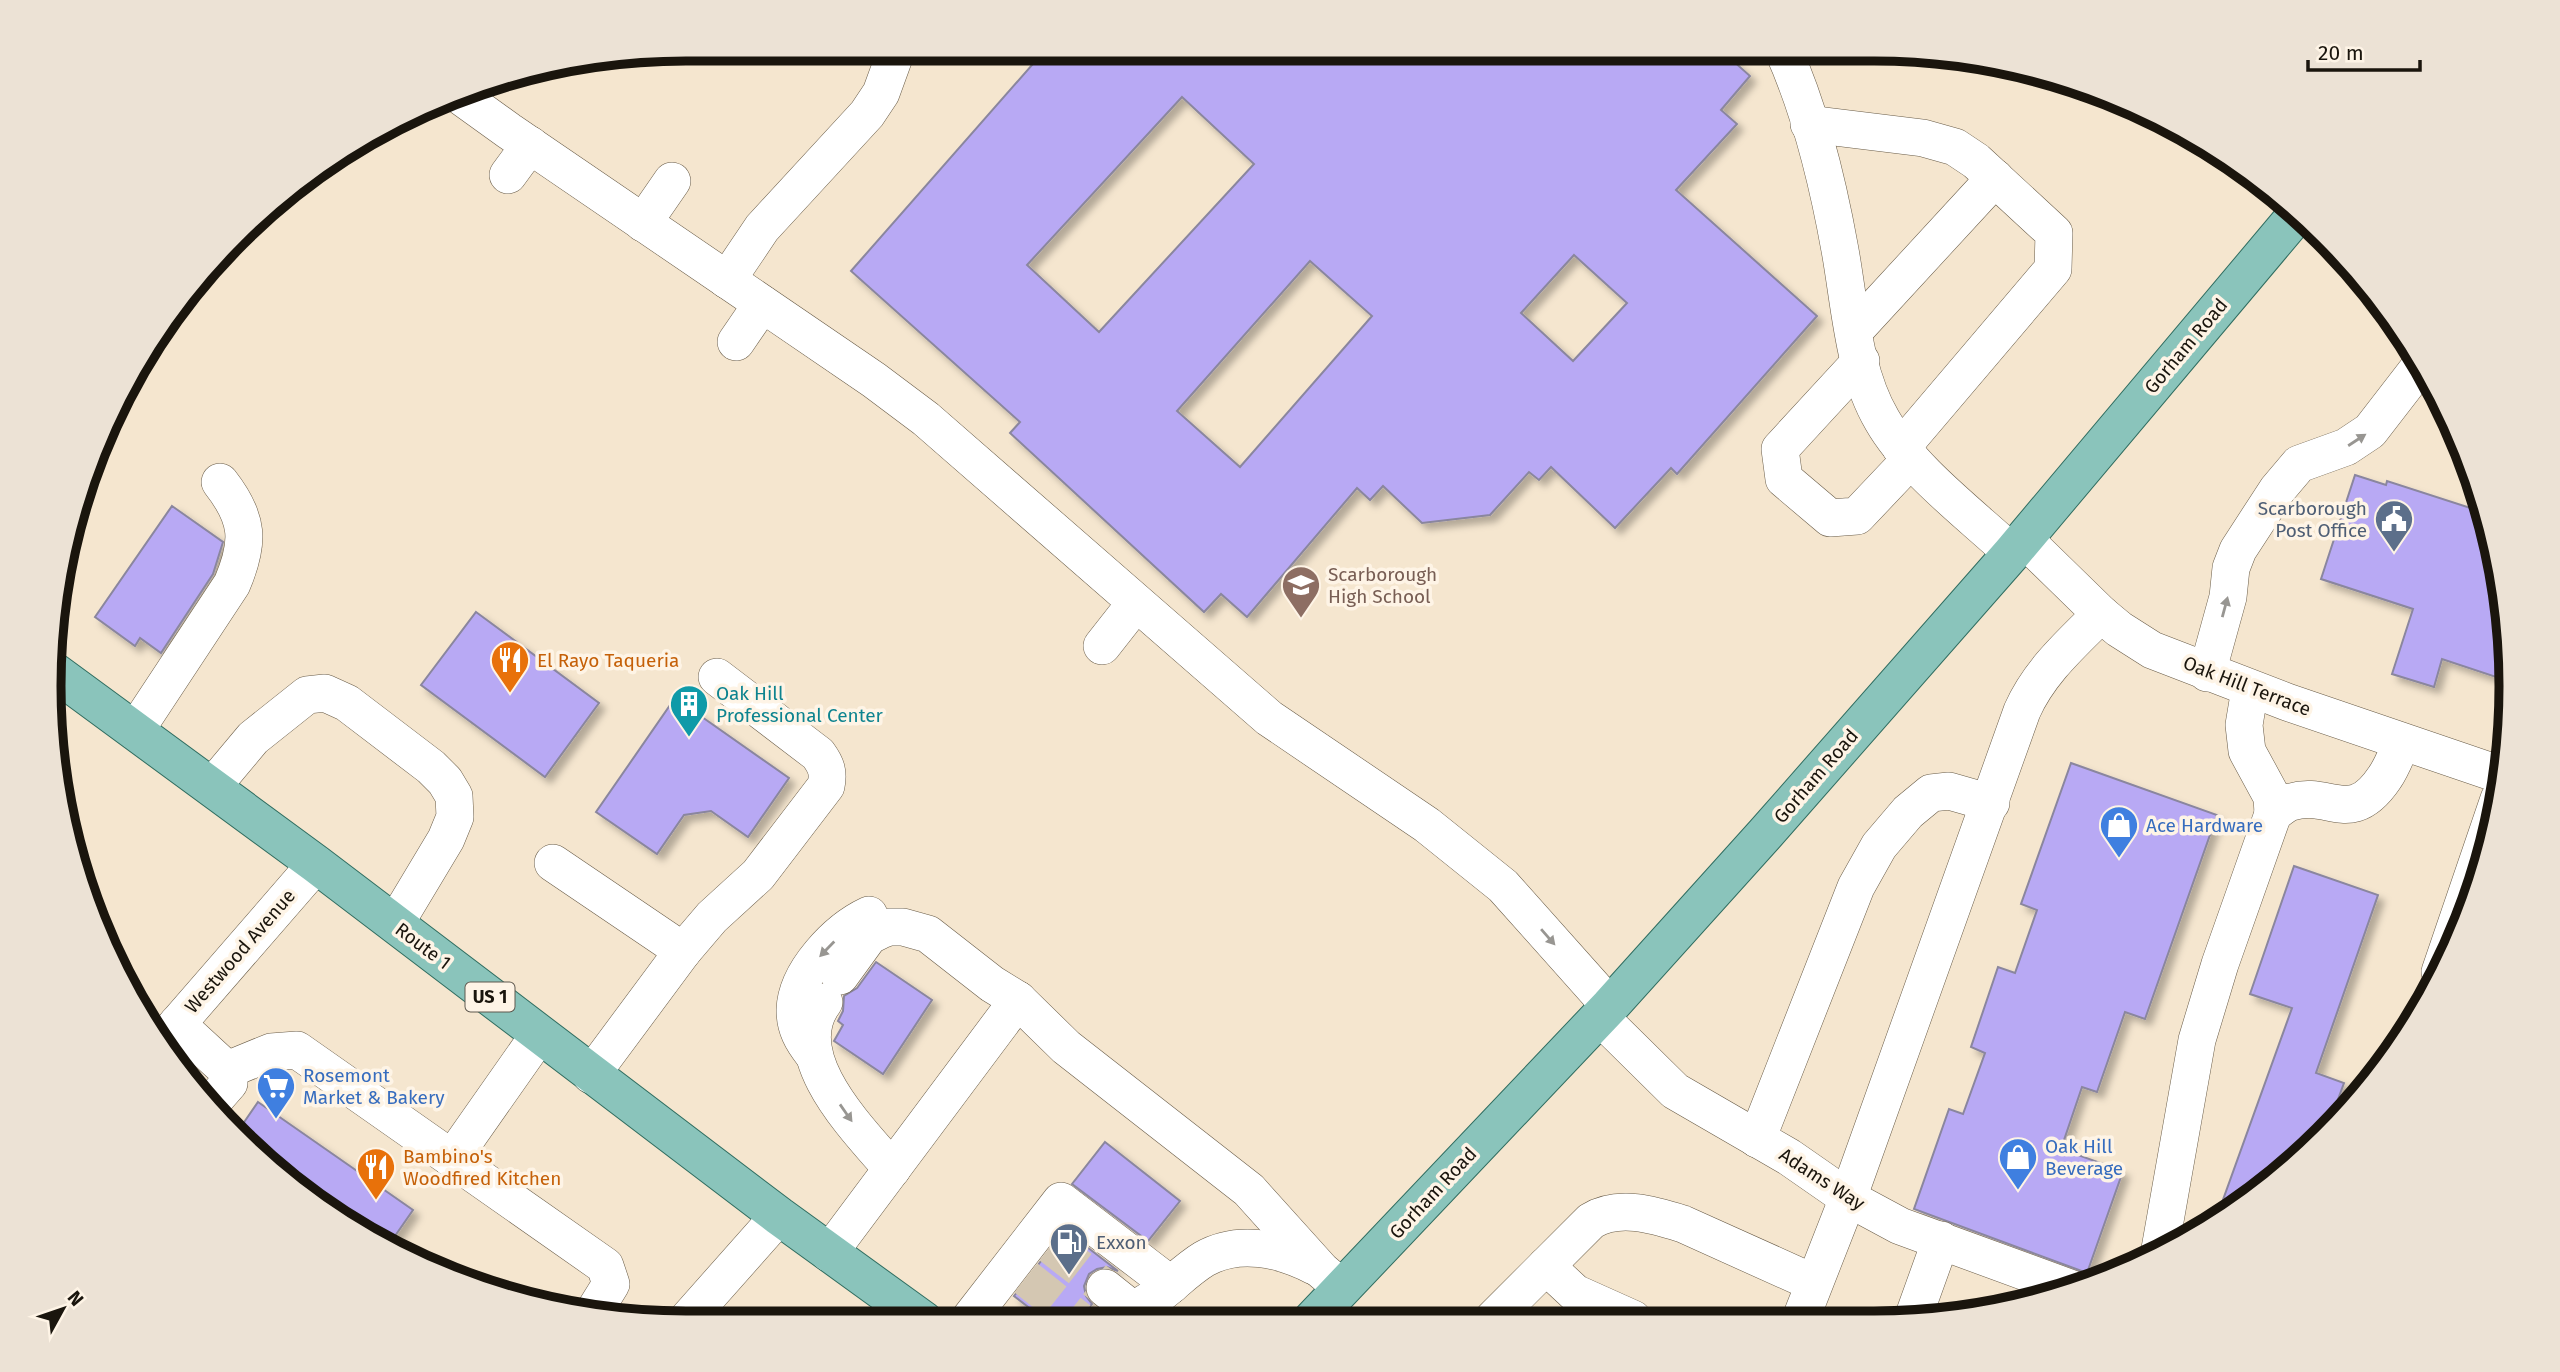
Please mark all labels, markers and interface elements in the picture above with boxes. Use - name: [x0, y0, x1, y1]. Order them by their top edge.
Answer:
- scale bar: [2308, 28, 2420, 72]
- text: 20 m: [2318, 40, 2364, 66]
- street label: Gorham Road: [2140, 294, 2232, 398]
- one-way arrow: [2347, 434, 2366, 447]
- place label: Scarborough Post Office: [2258, 497, 2367, 542]
- public building icon: Scarborough Post Office: [2373, 498, 2415, 553]
- place label: Scarborough High School: [1328, 563, 1437, 608]
- school or university icon: Scarborough High School: [1280, 564, 1322, 619]
- one-way arrow: [2220, 596, 2231, 618]
- restaurant icon: El Rayo Taqueria: [489, 639, 531, 694]
- place label: El Rayo Taqueria: [537, 649, 679, 672]
- street label: Oak Hill Terrace: [2180, 651, 2314, 721]
- place label: Oak Hill Professional Center: [716, 682, 884, 727]
- building icon: Oak Hill Professional Center: [668, 683, 710, 738]
- street label: Gorham Road: [1769, 724, 1863, 828]
- shop icon: Ace Hardware: [2098, 804, 2140, 859]
- place label: Ace Hardware: [2146, 814, 2263, 837]
- street label: Westwood Avenue: [180, 884, 300, 1018]
- street label: Route 1: [391, 918, 455, 974]
- one-way arrow: [1540, 929, 1555, 946]
- one-way arrow: [819, 940, 836, 957]
- road number: US 1: [466, 982, 514, 1012]
- place label: Rosemont Market & Bakery: [303, 1064, 445, 1109]
- supermarket icon: Rosemont Market & Bakery: [255, 1065, 297, 1120]
- one-way arrow: [839, 1104, 853, 1122]
- place label: Oak Hill Beverage: [2045, 1135, 2123, 1180]
- shop icon: Oak Hill Beverage: [1997, 1136, 2039, 1191]
- street label: Gorham Road: [1385, 1142, 1481, 1244]
- street label: Adams Way: [1775, 1143, 1870, 1215]
- place label: Bambino's Woodfired Kitchen: [403, 1145, 561, 1190]
- restaurant icon: Bambino's Woodfired Kitchen: [355, 1146, 397, 1201]
- fuel station icon: Exxon: [1048, 1221, 1090, 1276]
- place label: Exxon: [1096, 1231, 1147, 1254]
- north arrow: [28, 1274, 98, 1344]
- text: N: [63, 1286, 89, 1311]

